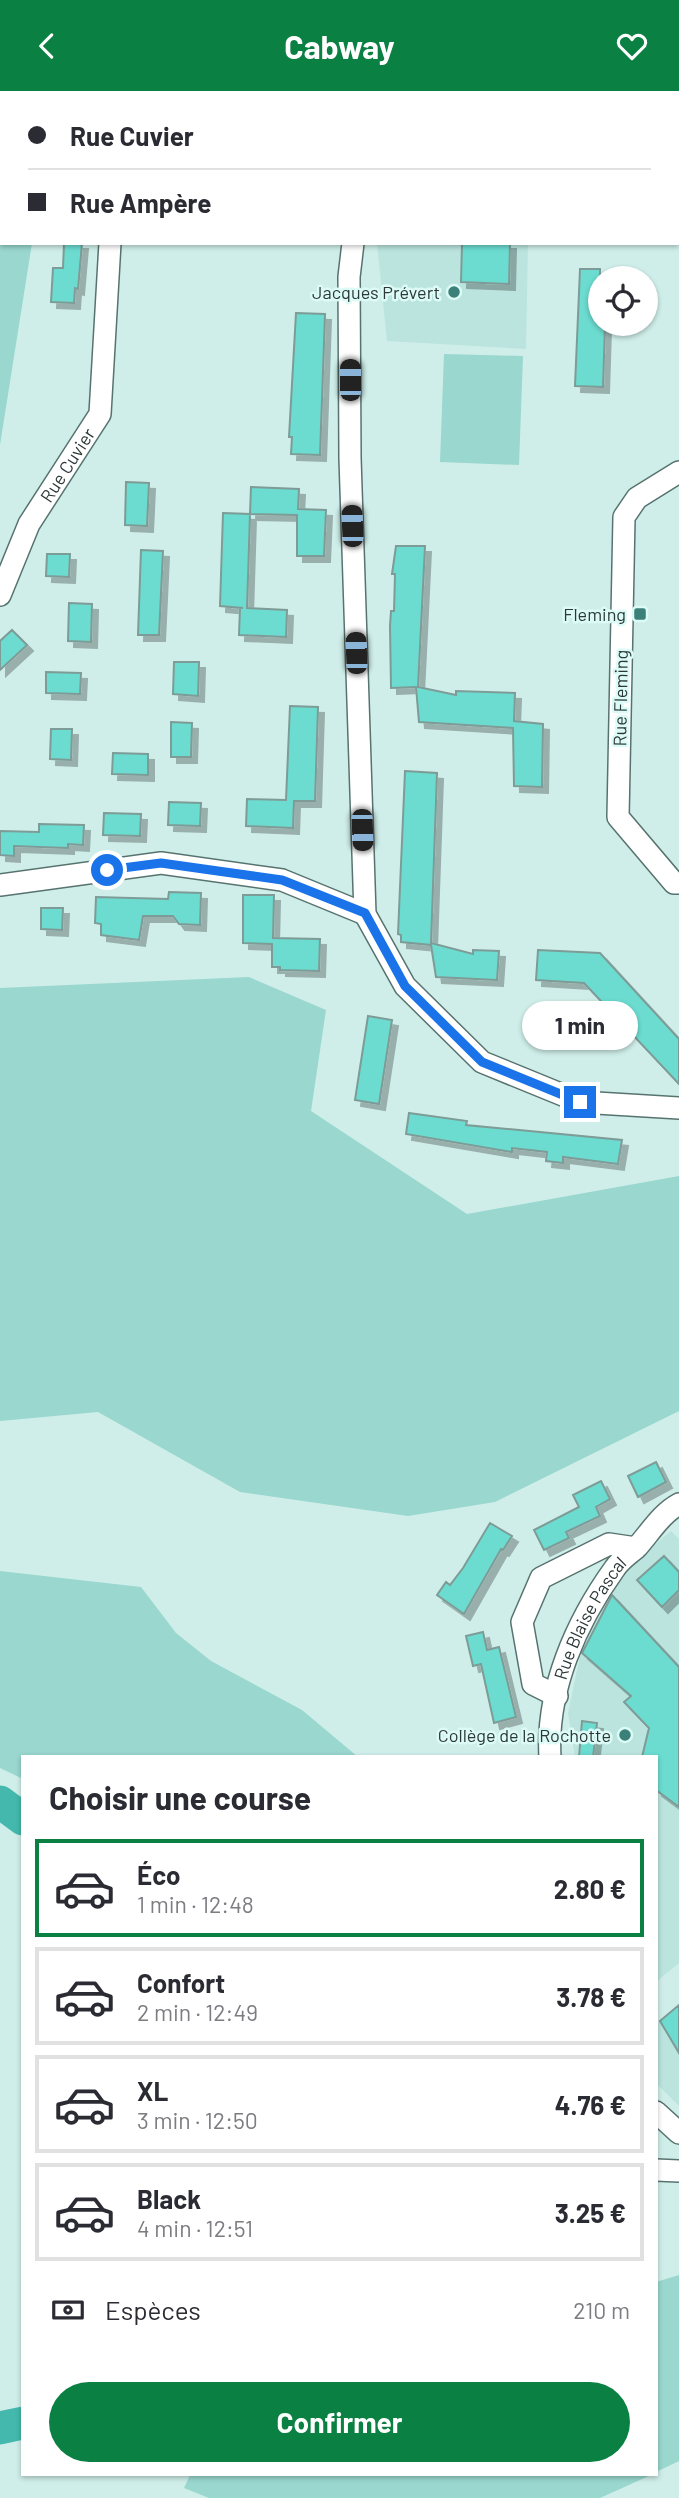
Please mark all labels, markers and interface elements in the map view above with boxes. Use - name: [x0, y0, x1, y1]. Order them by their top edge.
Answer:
- icon: back: [28, 27, 66, 65]
- text: Cabway: [284, 27, 395, 65]
- icon: heart: [613, 27, 651, 65]
- text: Rue Cuvier: [70, 120, 194, 151]
- text: Rue Ampère: [70, 187, 211, 218]
- map controls: [588, 266, 658, 336]
- button: locate: [588, 266, 658, 336]
- place label: Jacques Prévert: [312, 281, 440, 303]
- marker: Jacques Prévert: [446, 284, 462, 300]
- car: [340, 359, 361, 401]
- street label: Rue Cuvier: [35, 423, 99, 506]
- car: [341, 505, 364, 547]
- place label: Fleming: [563, 603, 626, 625]
- marker: Fleming: [632, 606, 648, 622]
- car: [345, 632, 368, 674]
- street label: Rue Fleming: [608, 650, 632, 746]
- car: [351, 809, 374, 851]
- route start: [91, 854, 123, 886]
- callout: 1 min: [522, 1000, 638, 1049]
- text: 1 min: [555, 1011, 605, 1039]
- route end: [564, 1086, 596, 1118]
- street label: Rue Blaise Pascal: [549, 1552, 630, 1682]
- place label: Collège de la Rochotte: [438, 1724, 611, 1746]
- marker: Collège de la Rochotte: [617, 1727, 633, 1743]
- text: Choisir une course: [49, 1778, 311, 1816]
- icon: car: [53, 1857, 116, 1920]
- text: Éco: [137, 1859, 180, 1890]
- text: 2.80 €: [554, 1873, 626, 1904]
- text: 1 min · 12:48: [137, 1890, 254, 1918]
- icon: car: [53, 1965, 116, 2028]
- text: Confort: [137, 1967, 225, 1998]
- text: 3.78 €: [556, 1981, 626, 2012]
- text: 2 min · 12:49: [137, 1998, 258, 2026]
- icon: car: [53, 2073, 116, 2136]
- text: XL: [137, 2075, 168, 2106]
- text: 4.76 €: [555, 2089, 626, 2120]
- text: 3 min · 12:50: [137, 2106, 258, 2134]
- icon: car: [53, 2181, 116, 2244]
- text: Black: [137, 2183, 201, 2214]
- text: 3.25 €: [555, 2197, 626, 2228]
- text: 4 min · 12:51: [137, 2214, 253, 2242]
- icon: cash: [49, 2291, 87, 2329]
- text: Espèces: [105, 2294, 201, 2325]
- text: 210 m: [573, 2296, 630, 2324]
- button: Confirmer: [49, 2382, 630, 2462]

